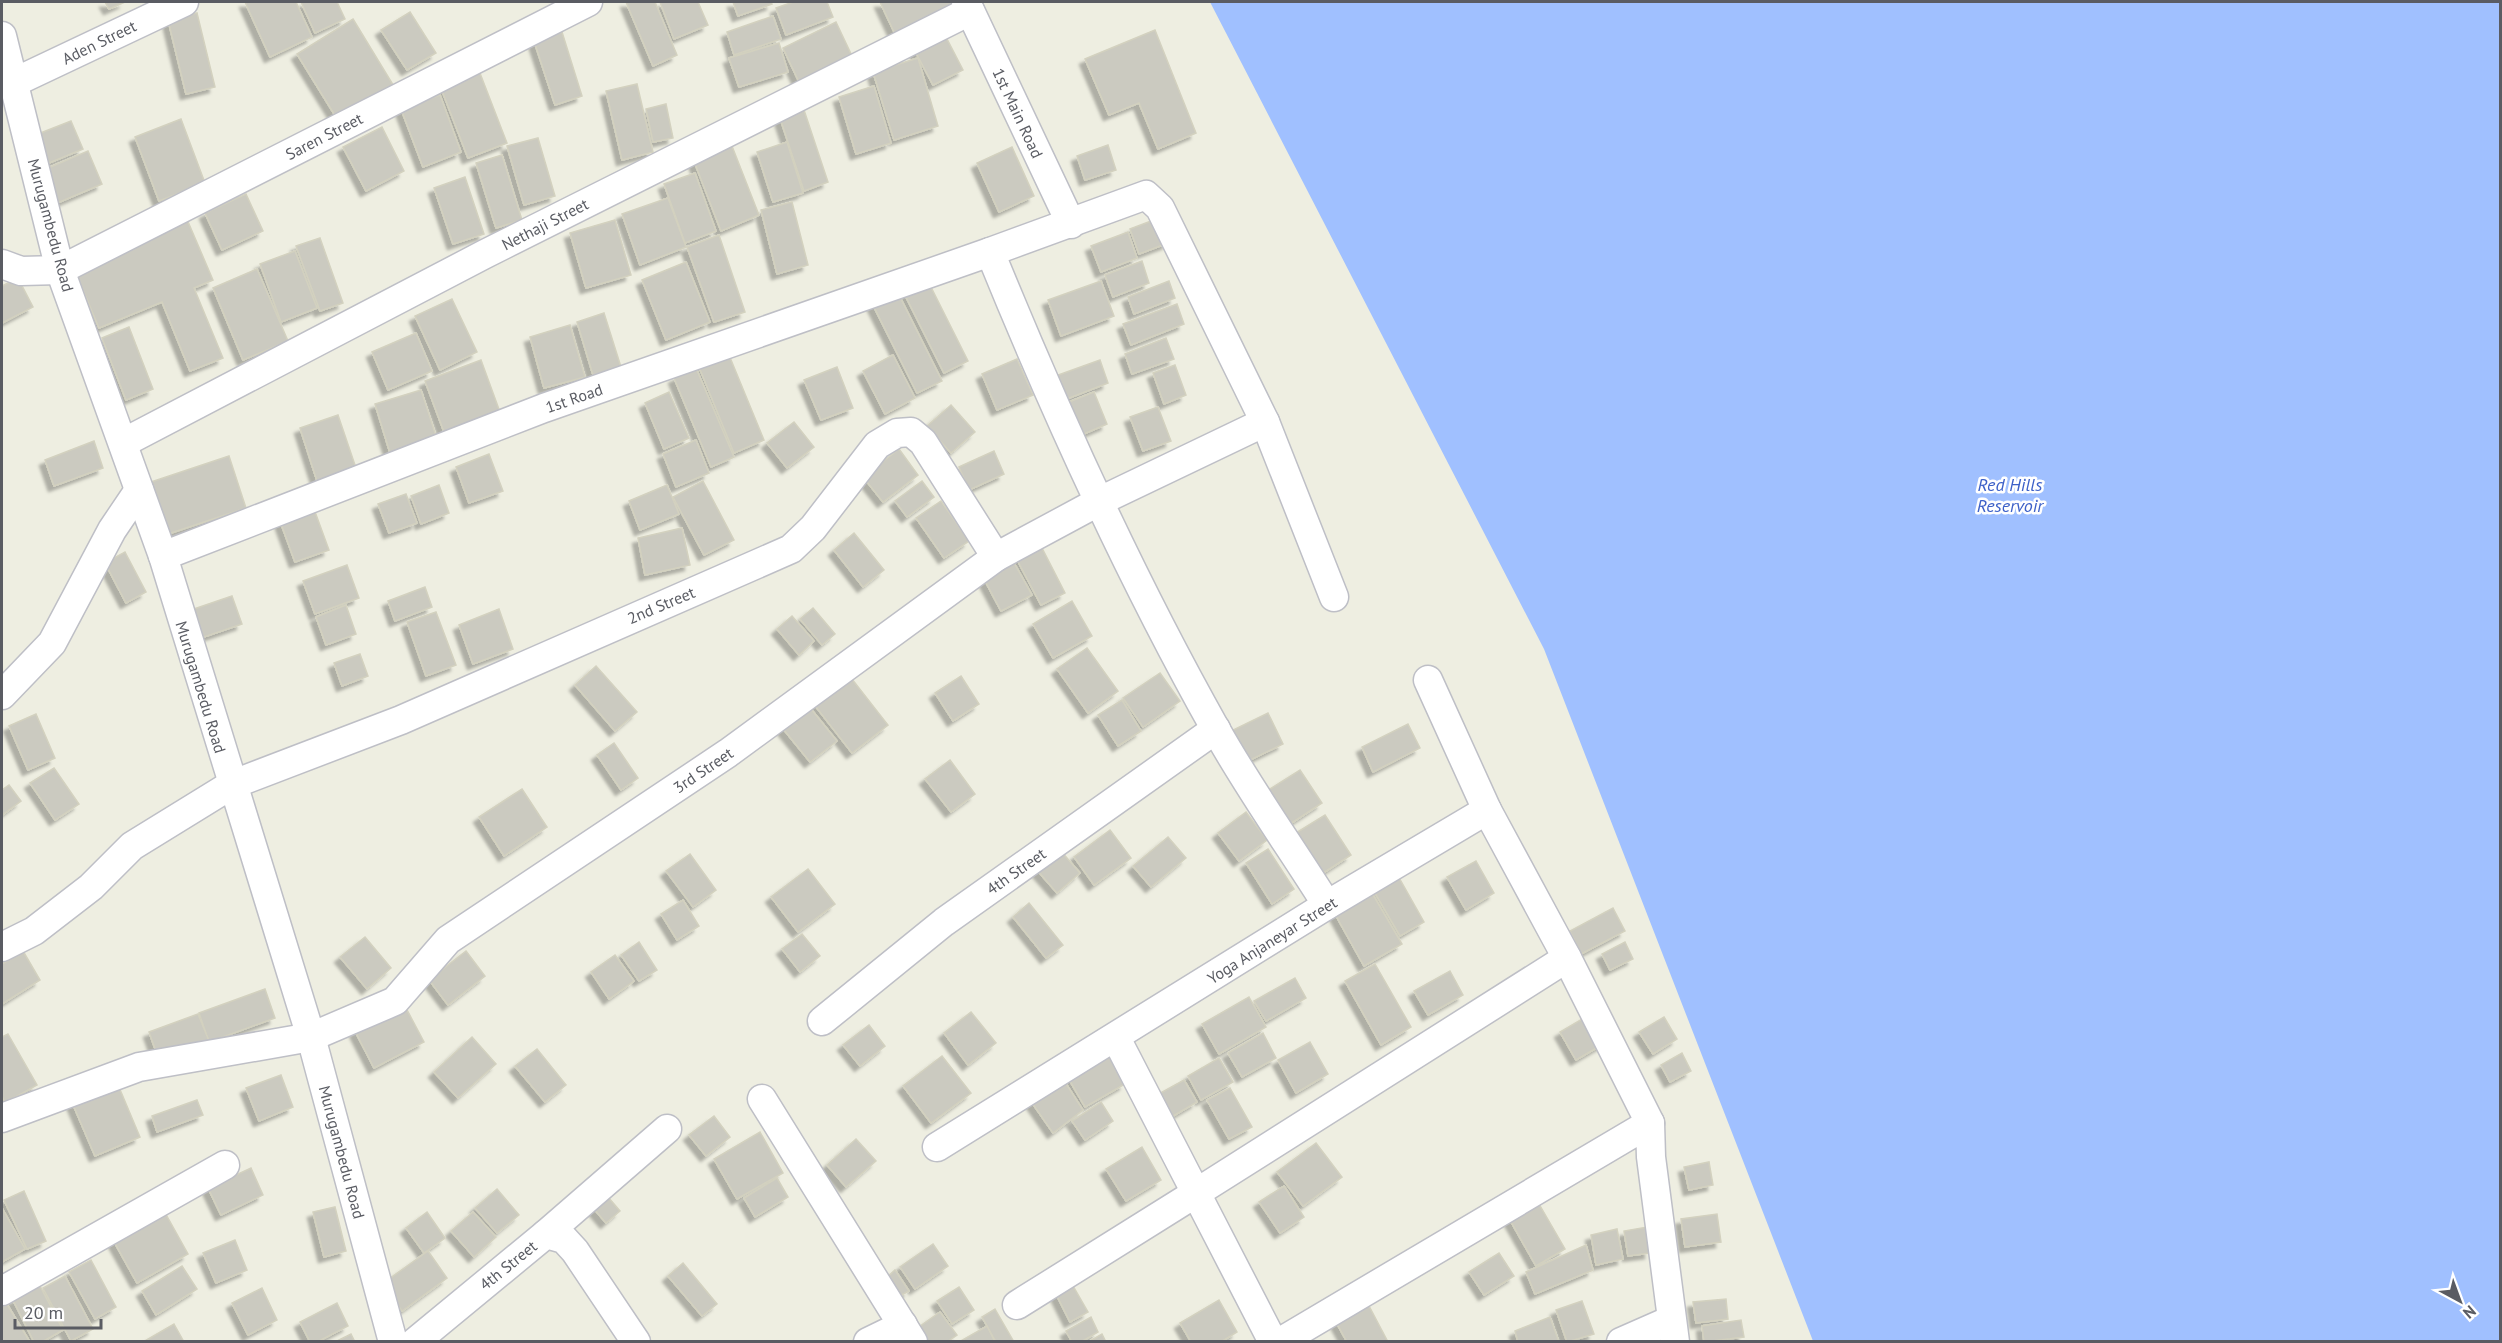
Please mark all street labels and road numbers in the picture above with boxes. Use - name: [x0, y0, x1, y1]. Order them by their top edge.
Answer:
- street label: Aden Street: [59, 15, 140, 69]
- street label: 1st Main Road: [988, 65, 1048, 161]
- street label: Saren Street: [282, 108, 366, 164]
- street label: Murugambedu Road: [24, 156, 78, 294]
- street label: Nethaji Street: [498, 193, 592, 254]
- street label: 1st Road: [543, 379, 605, 417]
- street label: 2nd Street: [624, 582, 698, 628]
- street label: Murugambedu Road: [171, 619, 231, 755]
- street label: 3rd Street: [669, 742, 737, 797]
- street label: 4th Street: [982, 843, 1050, 899]
- street label: Yoga Anjaneyar Street: [1203, 892, 1341, 988]
- street label: Murugambedu Road: [315, 1083, 369, 1221]
- street label: 4th Street: [475, 1235, 541, 1294]

